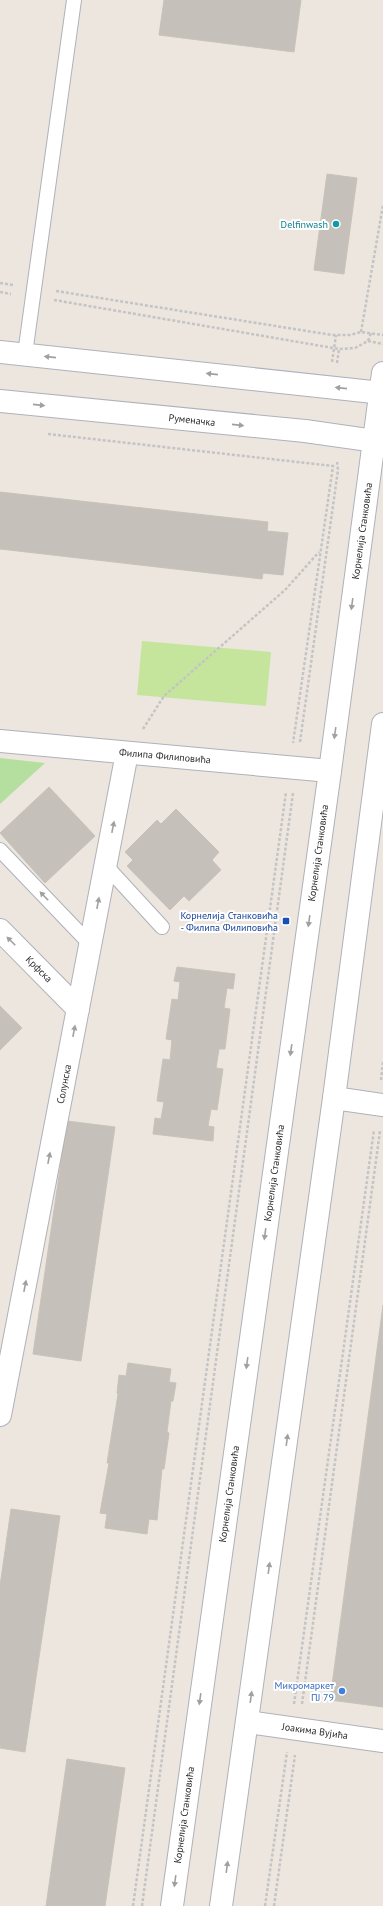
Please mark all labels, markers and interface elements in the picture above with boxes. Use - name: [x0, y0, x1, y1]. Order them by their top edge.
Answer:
- place label: Delfinwash: [281, 218, 328, 231]
- marker: Delfinwash: [331, 219, 341, 229]
- one-way arrow: [43, 354, 56, 360]
- one-way arrow: [205, 371, 218, 378]
- one-way arrow: [335, 385, 347, 392]
- one-way arrow: [33, 401, 45, 408]
- street label: Руменачка: [168, 411, 216, 429]
- one-way arrow: [232, 421, 244, 428]
- street label: Корнелија Станковића: [349, 482, 375, 580]
- one-way arrow: [349, 598, 355, 610]
- one-way arrow: [332, 727, 338, 739]
- street label: Филипа Филиповића: [119, 746, 211, 766]
- street label: Корнелија Станковића: [305, 804, 331, 902]
- one-way arrow: [110, 821, 116, 833]
- one-way arrow: [39, 891, 49, 901]
- one-way arrow: [96, 897, 102, 909]
- place label: Корнелија Станковића - Филипа Филиповића: [180, 909, 278, 934]
- one-way arrow: [306, 915, 312, 927]
- marker: Корнелија Станковића - Филипа Филиповића: [281, 916, 291, 926]
- one-way arrow: [6, 936, 16, 946]
- street label: Крфска: [23, 953, 55, 985]
- one-way arrow: [71, 1025, 77, 1037]
- one-way arrow: [288, 1044, 294, 1056]
- street label: Солунска: [54, 1063, 74, 1105]
- street label: Корнелија Станковића: [261, 1124, 287, 1222]
- one-way arrow: [47, 1152, 53, 1164]
- one-way arrow: [262, 1228, 268, 1240]
- one-way arrow: [22, 1280, 28, 1292]
- one-way arrow: [244, 1357, 250, 1369]
- one-way arrow: [284, 1433, 290, 1446]
- street label: Корнелија Станковића: [216, 1445, 242, 1543]
- one-way arrow: [266, 1562, 272, 1574]
- place label: Микромаркет ПЈ 79: [275, 1679, 334, 1704]
- marker: Микромаркет ПЈ 79: [337, 1686, 347, 1696]
- one-way arrow: [248, 1691, 254, 1703]
- one-way arrow: [197, 1693, 203, 1705]
- street label: Јоакима Вујића: [280, 1720, 349, 1742]
- street label: Корнелија Станковића: [171, 1766, 197, 1864]
- one-way arrow: [224, 1861, 230, 1873]
- one-way arrow: [172, 1875, 178, 1887]

